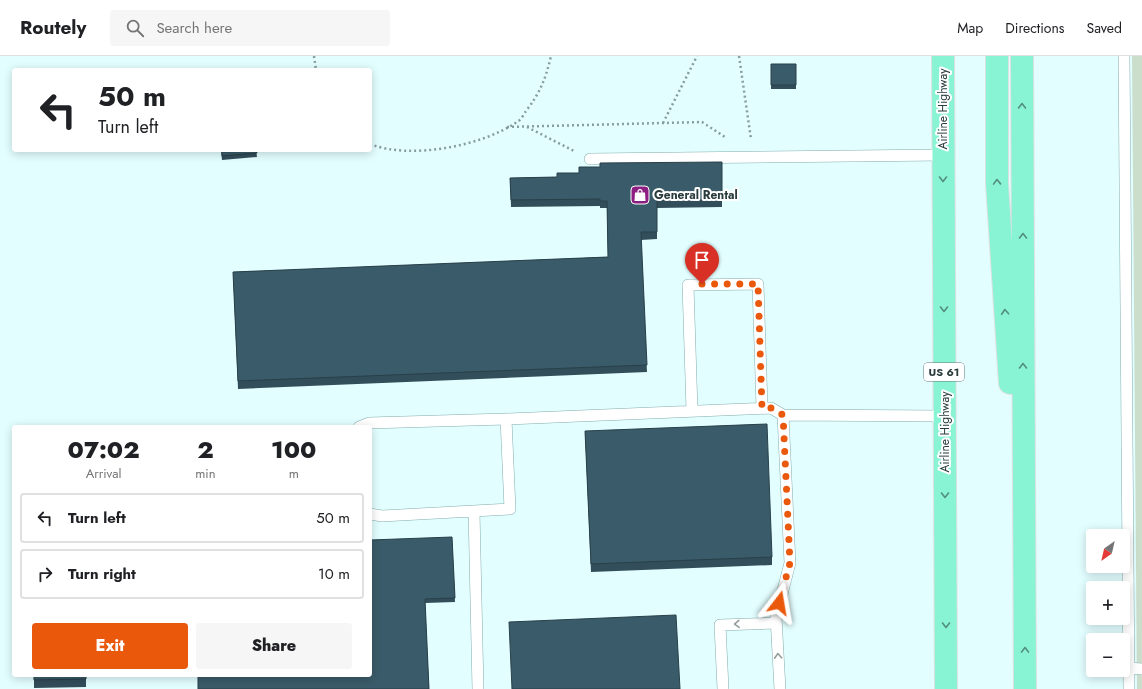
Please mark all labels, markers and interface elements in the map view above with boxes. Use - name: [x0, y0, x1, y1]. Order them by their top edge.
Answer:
- search box: [110, 10, 390, 46]
- text: Routely: [20, 14, 86, 41]
- icon: search: [124, 17, 146, 39]
- text: Search here: [156, 17, 232, 39]
- text: Map: [957, 18, 983, 38]
- text: Directions: [1005, 18, 1065, 38]
- text: Saved: [1087, 18, 1122, 38]
- street label: Airline Highway: [934, 68, 952, 150]
- text: 50 m: [98, 76, 166, 117]
- icon: left: [32, 84, 84, 136]
- one-way arrow: [1018, 103, 1026, 109]
- text: Turn left: [98, 114, 158, 140]
- one-way arrow: [939, 176, 948, 182]
- one-way arrow: [993, 179, 1002, 185]
- shop icon: General Rental: [629, 184, 651, 206]
- place label: General Rental: [654, 186, 738, 204]
- one-way arrow: [1019, 233, 1027, 239]
- pin: [685, 243, 719, 284]
- icon: arrive: [691, 249, 713, 271]
- one-way arrow: [940, 306, 948, 312]
- one-way arrow: [1001, 309, 1010, 315]
- road number: US 61: [924, 363, 964, 381]
- one-way arrow: [1019, 363, 1027, 369]
- street label: Airline Highway: [936, 391, 954, 473]
- text: 07:02: [68, 432, 140, 467]
- text: 2: [197, 432, 214, 467]
- text: 100: [271, 432, 316, 467]
- text: Arrival: [86, 464, 121, 483]
- text: min: [195, 464, 216, 483]
- text: m: [289, 464, 299, 483]
- one-way arrow: [941, 492, 949, 498]
- icon: left: [34, 507, 56, 529]
- text: Turn left: [68, 507, 126, 529]
- text: 50 m: [316, 507, 350, 529]
- north arrow: [1086, 529, 1130, 573]
- map controls: [1086, 529, 1130, 677]
- icon: right: [34, 563, 56, 585]
- text: Turn right: [68, 563, 136, 585]
- text: 10 m: [318, 563, 350, 585]
- button: +: [1086, 581, 1130, 625]
- position arrow: [758, 582, 800, 624]
- one-way arrow: [734, 620, 740, 629]
- one-way arrow: [942, 622, 950, 628]
- button: Exit: [32, 623, 188, 669]
- button: Share: [196, 623, 352, 669]
- button: −: [1086, 633, 1130, 677]
- one-way arrow: [1021, 647, 1029, 653]
- one-way arrow: [774, 653, 782, 659]

